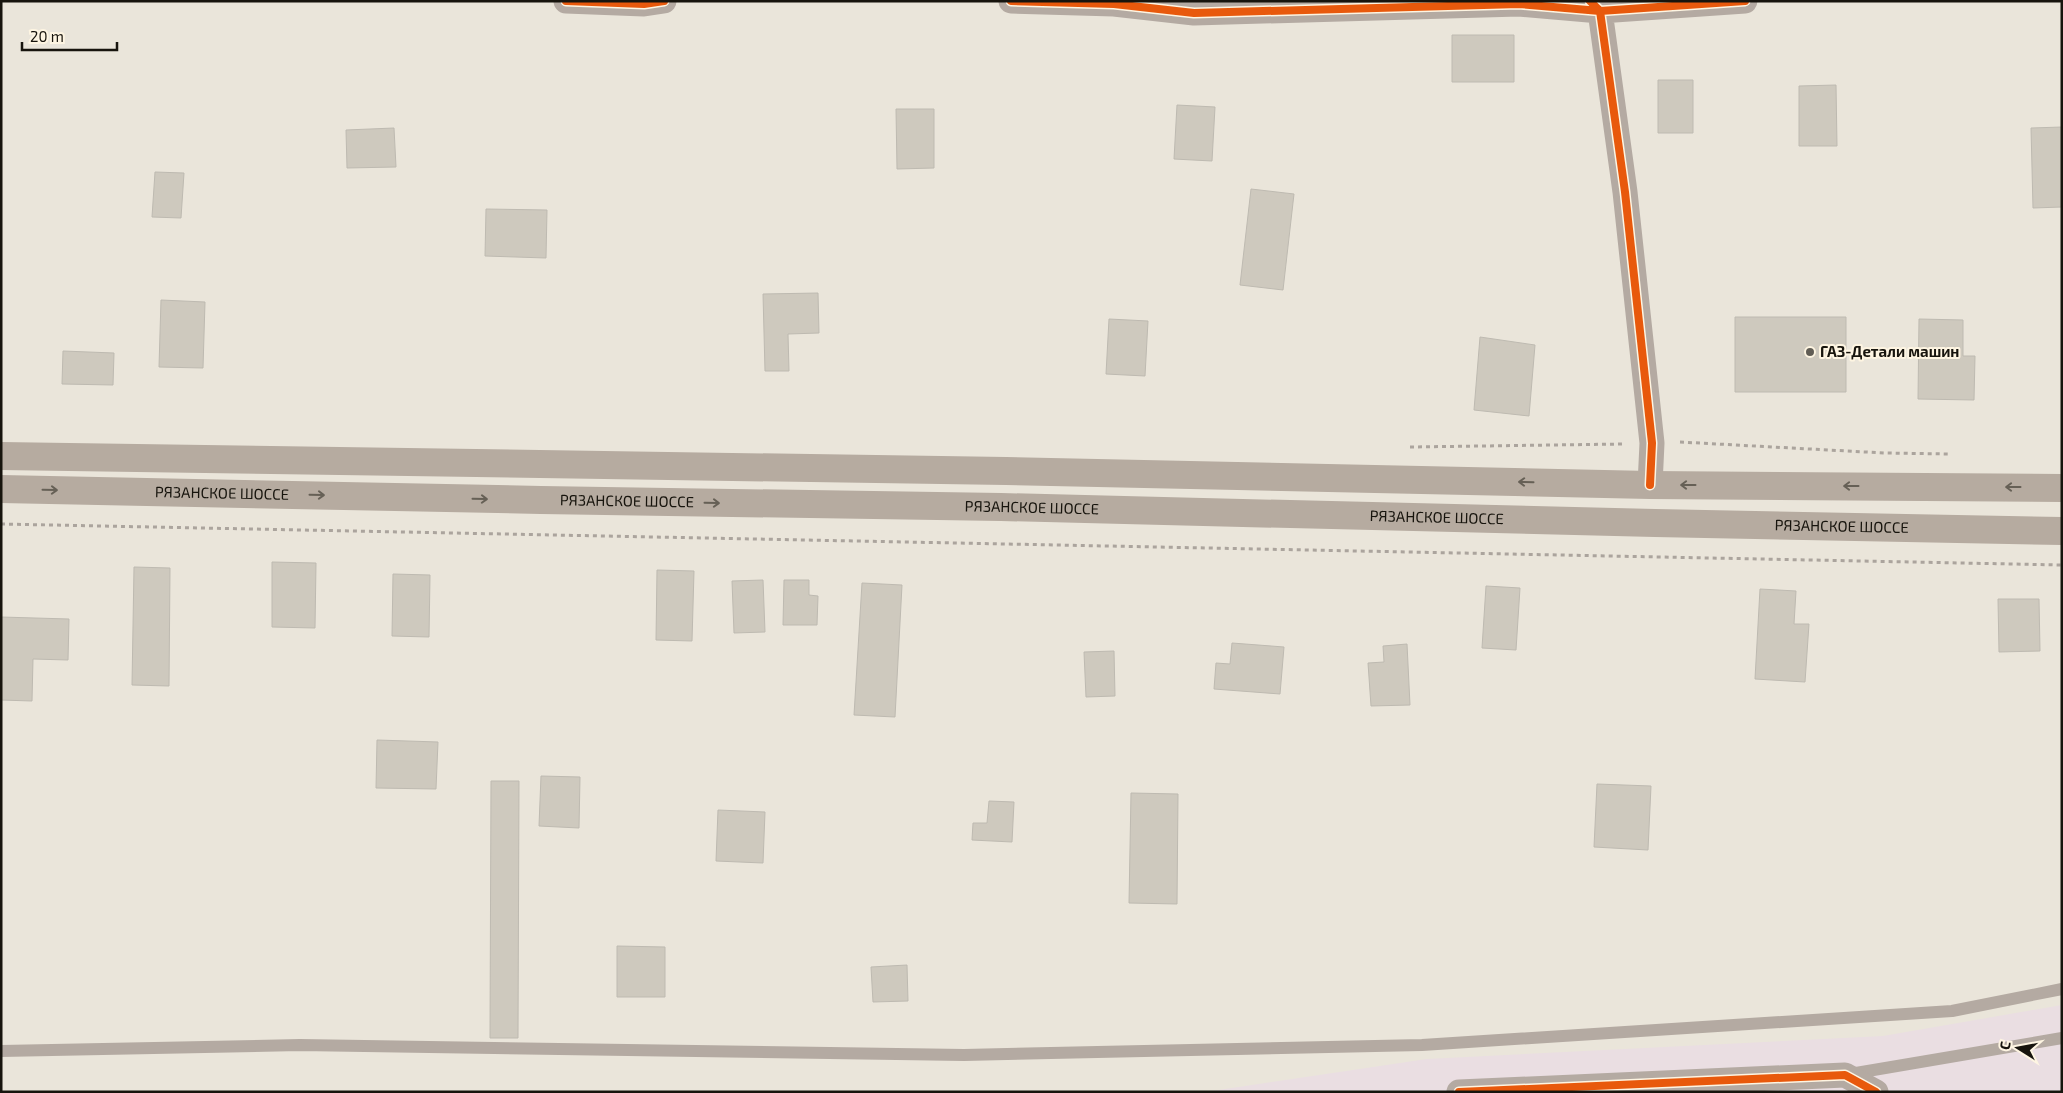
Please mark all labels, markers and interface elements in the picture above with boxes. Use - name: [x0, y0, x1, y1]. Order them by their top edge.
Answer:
- scale bar: [22, 20, 118, 52]
- text: 20 m: [30, 27, 64, 45]
- place label: ГАЗ-Детали машин: [1820, 342, 1959, 360]
- marker: ГАЗ-Детали машин: [1804, 346, 1816, 358]
- one-way arrow: [1518, 477, 1534, 487]
- one-way arrow: [1680, 480, 1696, 490]
- one-way arrow: [1843, 481, 1859, 491]
- street label: РЯЗАНСКОЕ ШОССЕ: [155, 482, 289, 503]
- one-way arrow: [2005, 482, 2022, 492]
- one-way arrow: [42, 485, 58, 494]
- street label: РЯЗАНСКОЕ ШОССЕ: [560, 490, 694, 510]
- one-way arrow: [309, 491, 325, 500]
- one-way arrow: [472, 494, 488, 504]
- street label: РЯЗАНСКОЕ ШОССЕ: [965, 496, 1099, 517]
- one-way arrow: [704, 498, 720, 507]
- street label: РЯЗАНСКОЕ ШОССЕ: [1369, 506, 1504, 527]
- street label: РЯЗАНСКОЕ ШОССЕ: [1774, 515, 1909, 536]
- north arrow: [1993, 1023, 2043, 1073]
- text: С: [1996, 1040, 2014, 1051]

